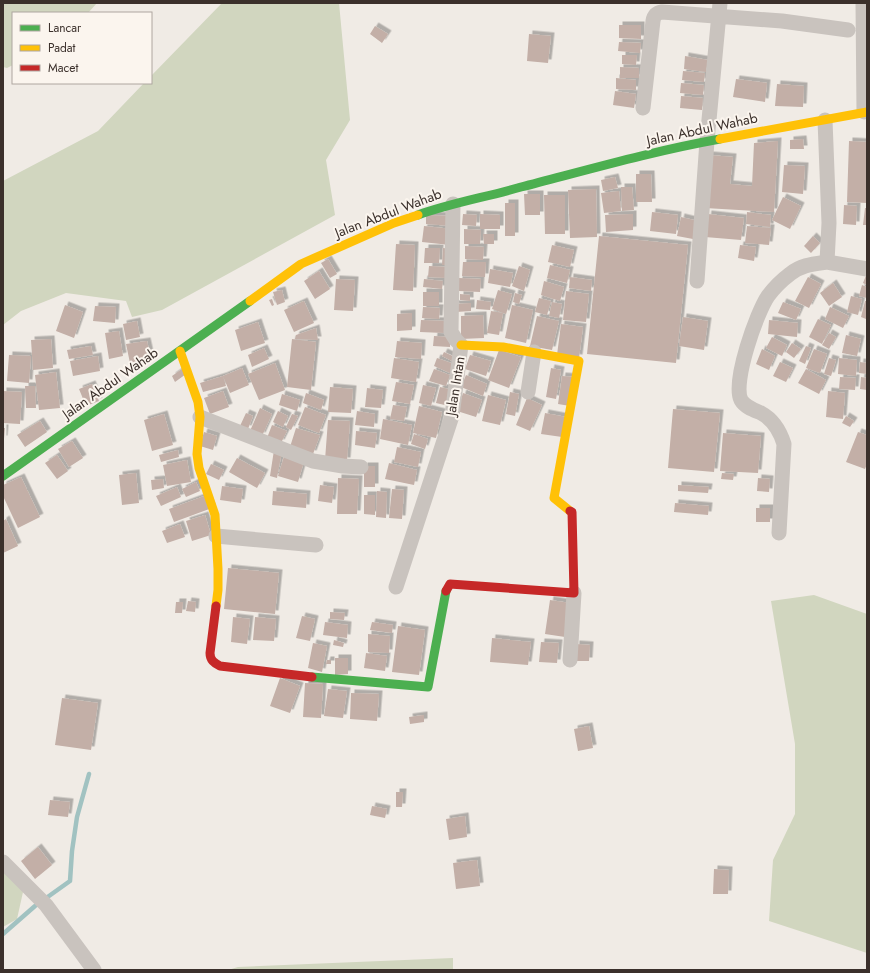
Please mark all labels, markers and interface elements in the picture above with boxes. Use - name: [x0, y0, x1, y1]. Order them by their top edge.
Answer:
- legend: [12, 12, 152, 84]
- text: Lancar: [48, 19, 82, 37]
- text: Padat: [48, 39, 76, 57]
- text: Macet: [48, 59, 78, 77]
- street label: Jalan Abdul Wahab: [643, 107, 759, 151]
- street label: Jalan Abdul Wahab: [330, 183, 444, 243]
- street label: Jalan Abdul Wahab: [56, 342, 162, 425]
- street label: Jalan Intan: [440, 355, 470, 419]

